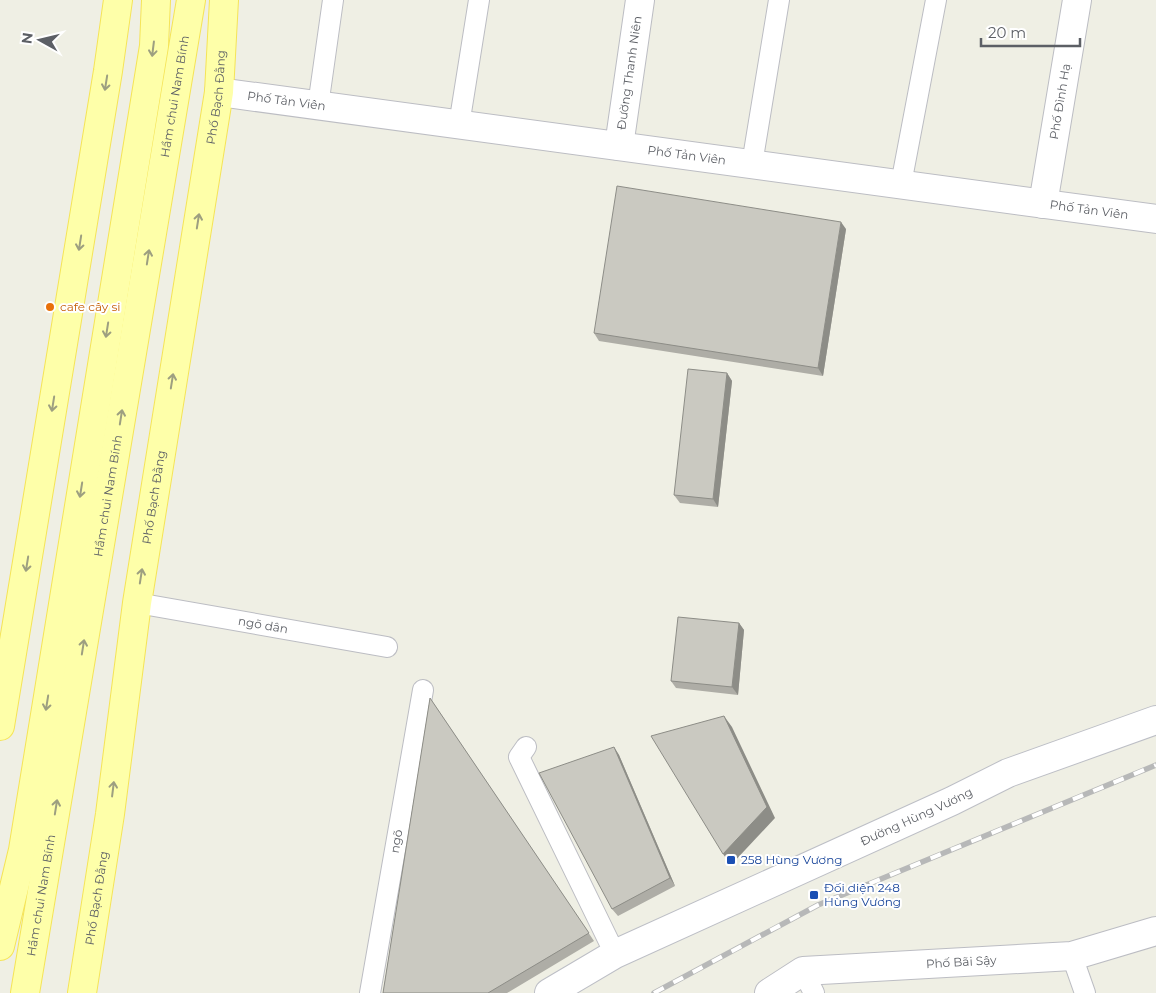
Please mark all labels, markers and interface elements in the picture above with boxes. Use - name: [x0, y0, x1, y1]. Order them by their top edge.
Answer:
- north arrow: [15, 15, 65, 65]
- street label: Đường Thanh Niên: [613, 15, 645, 131]
- scale bar: [981, 15, 1080, 47]
- text: 20 m: [988, 23, 1026, 42]
- text: N: [17, 31, 37, 45]
- street label: Hầm chui Nam Bính: [157, 34, 192, 158]
- one-way arrow: [148, 40, 158, 56]
- street label: Phố Bạch Đằng: [203, 50, 228, 145]
- street label: Phố Đình Hạ: [1046, 62, 1073, 141]
- one-way arrow: [101, 75, 111, 91]
- street label: Phố Tản Viên: [246, 88, 327, 113]
- street label: Phố Tản Viên: [647, 142, 727, 168]
- street label: Phố Tản Viên: [1049, 197, 1129, 222]
- one-way arrow: [193, 213, 203, 229]
- one-way arrow: [74, 235, 84, 251]
- one-way arrow: [144, 249, 154, 265]
- place label: cafe cây si: [60, 299, 121, 314]
- marker: cafe cây si: [44, 301, 56, 313]
- one-way arrow: [102, 322, 112, 338]
- one-way arrow: [168, 373, 178, 389]
- one-way arrow: [48, 395, 58, 411]
- one-way arrow: [117, 410, 127, 426]
- street label: Hầm chui Nam Bính: [90, 434, 125, 558]
- street label: Phố Bạch Đằng: [139, 449, 168, 545]
- one-way arrow: [76, 482, 86, 498]
- one-way arrow: [21, 556, 31, 572]
- one-way arrow: [136, 568, 146, 584]
- street label: ngõ dân: [237, 613, 289, 636]
- one-way arrow: [79, 639, 89, 655]
- one-way arrow: [41, 694, 51, 710]
- one-way arrow: [108, 781, 118, 797]
- street label: Đường Hùng Vương: [858, 784, 975, 849]
- one-way arrow: [52, 799, 62, 815]
- street label: ngõ: [387, 828, 405, 854]
- street label: Hầm chui Nam Bính: [23, 833, 58, 957]
- street label: Phố Bạch Đằng: [82, 850, 111, 946]
- place label: 258 Hùng Vương: [741, 852, 842, 867]
- marker: 258 Hùng Vương: [725, 854, 737, 866]
- place label: Đối diện 248 Hùng Vương: [824, 880, 901, 909]
- marker: Đối diện 248 Hùng Vương: [808, 889, 820, 901]
- street label: Phố Bãi Sậy: [925, 952, 997, 971]

